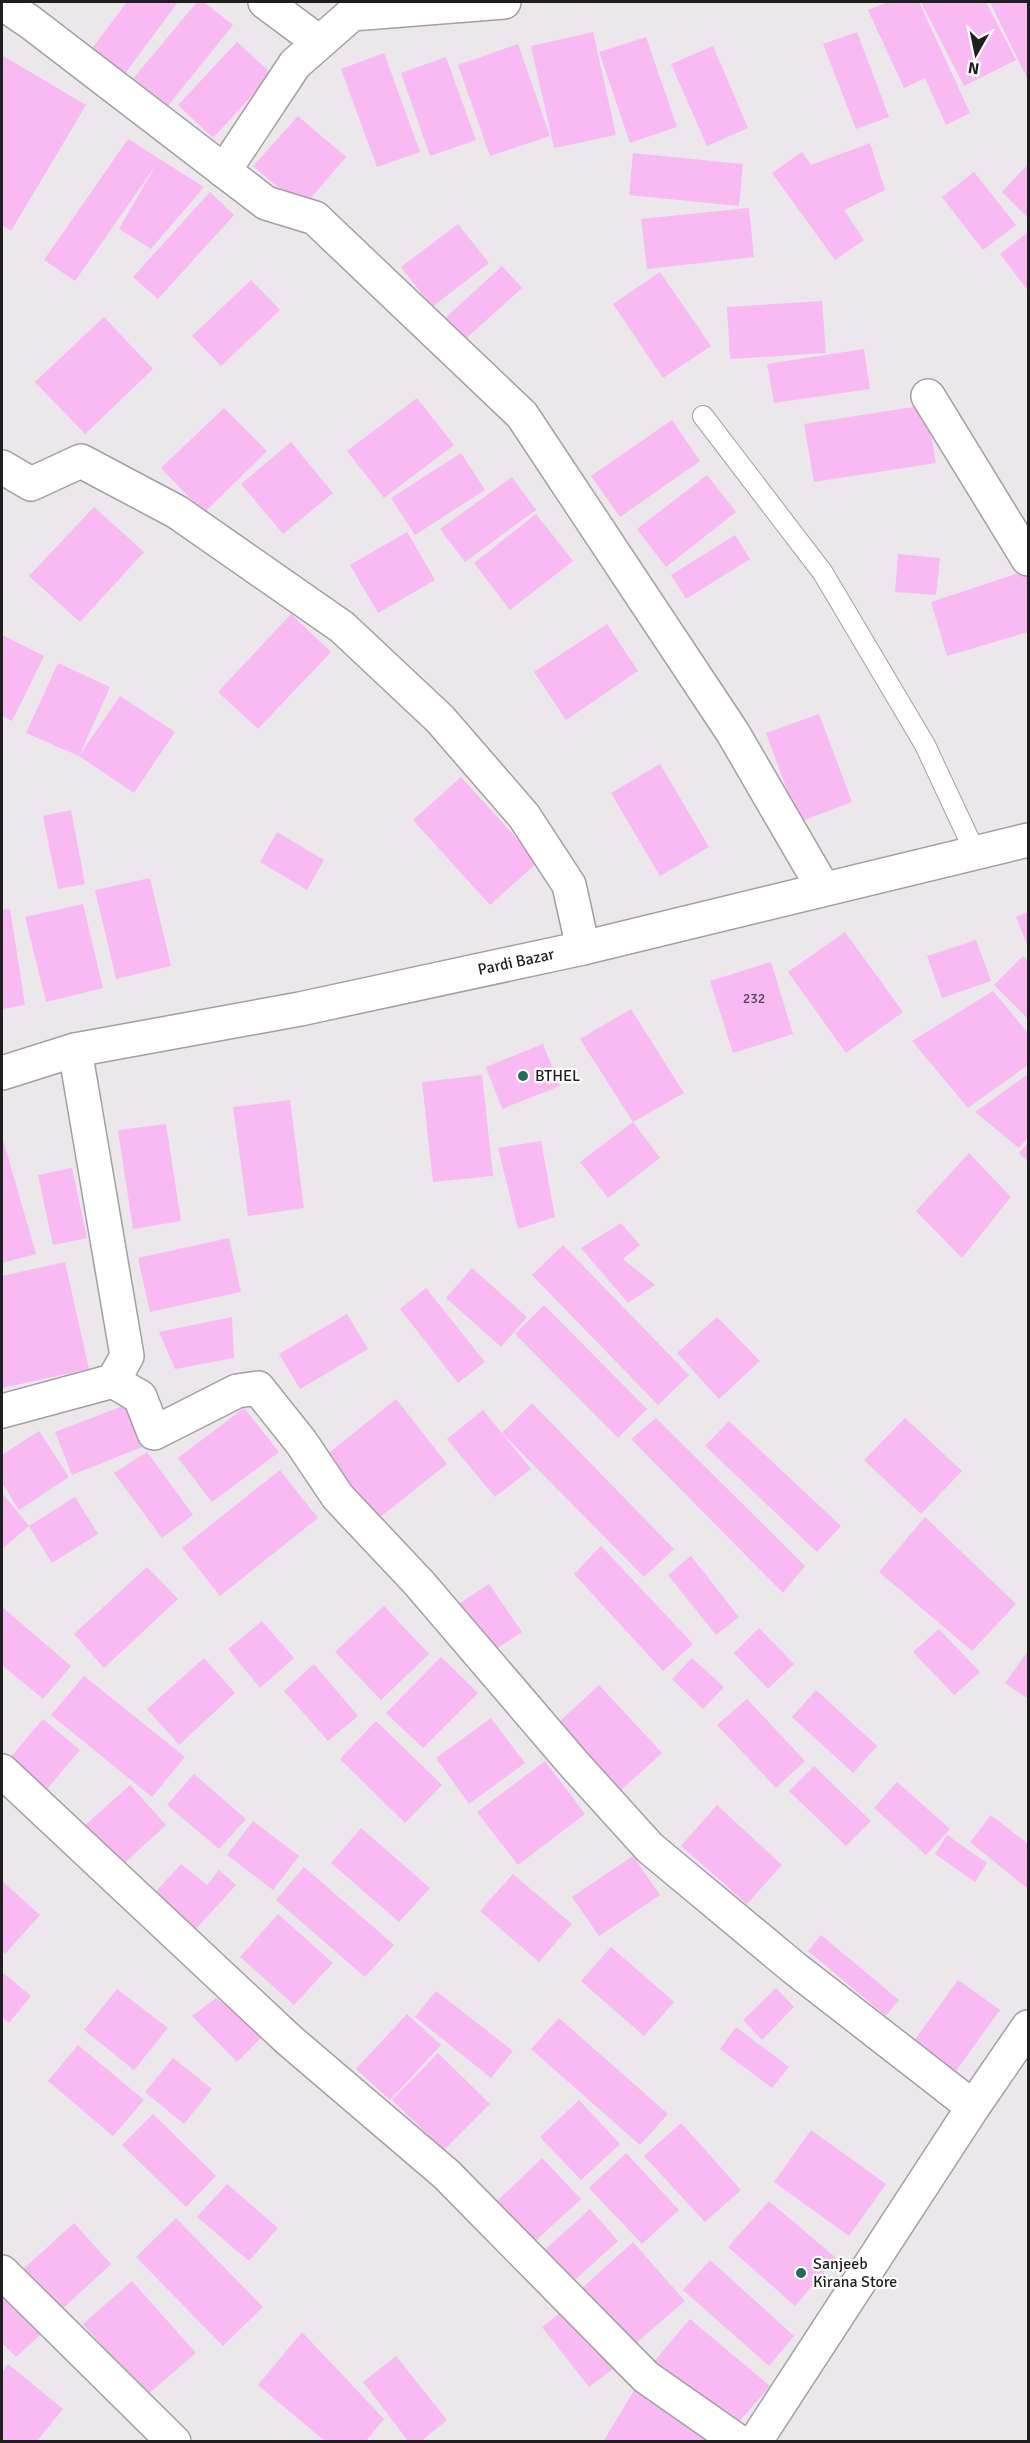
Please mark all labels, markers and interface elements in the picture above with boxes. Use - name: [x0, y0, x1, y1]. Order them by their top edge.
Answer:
- north arrow: [946, 24, 1006, 84]
- text: N: [967, 57, 981, 79]
- street label: Pardi Bazar: [476, 944, 556, 980]
- house number: 232: [743, 990, 765, 1007]
- place label: BTHEL: [535, 1066, 580, 1086]
- marker: BTHEL: [516, 1069, 530, 1083]
- place label: Sanjeeb Kirana Store: [813, 2254, 897, 2292]
- marker: Sanjeeb Kirana Store: [794, 2266, 808, 2280]

